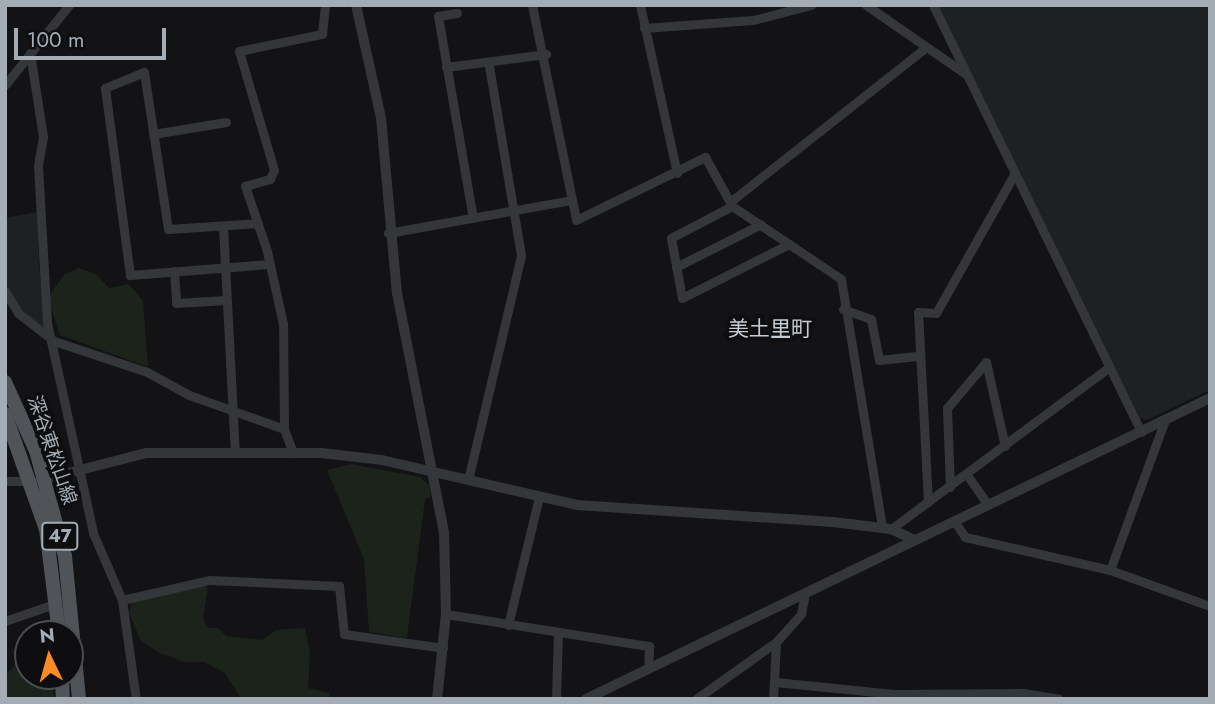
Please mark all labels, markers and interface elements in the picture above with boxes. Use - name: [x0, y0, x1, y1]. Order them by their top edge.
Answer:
- scale bar: [18, 14, 170, 58]
- text: 100 m: [27, 25, 84, 55]
- district label: 美土里町: [728, 316, 812, 342]
- street label: 深谷東松山線: [23, 392, 81, 508]
- road number: 47: [41, 522, 79, 550]
- north arrow: [14, 620, 84, 690]
- text: N: [39, 621, 56, 650]

